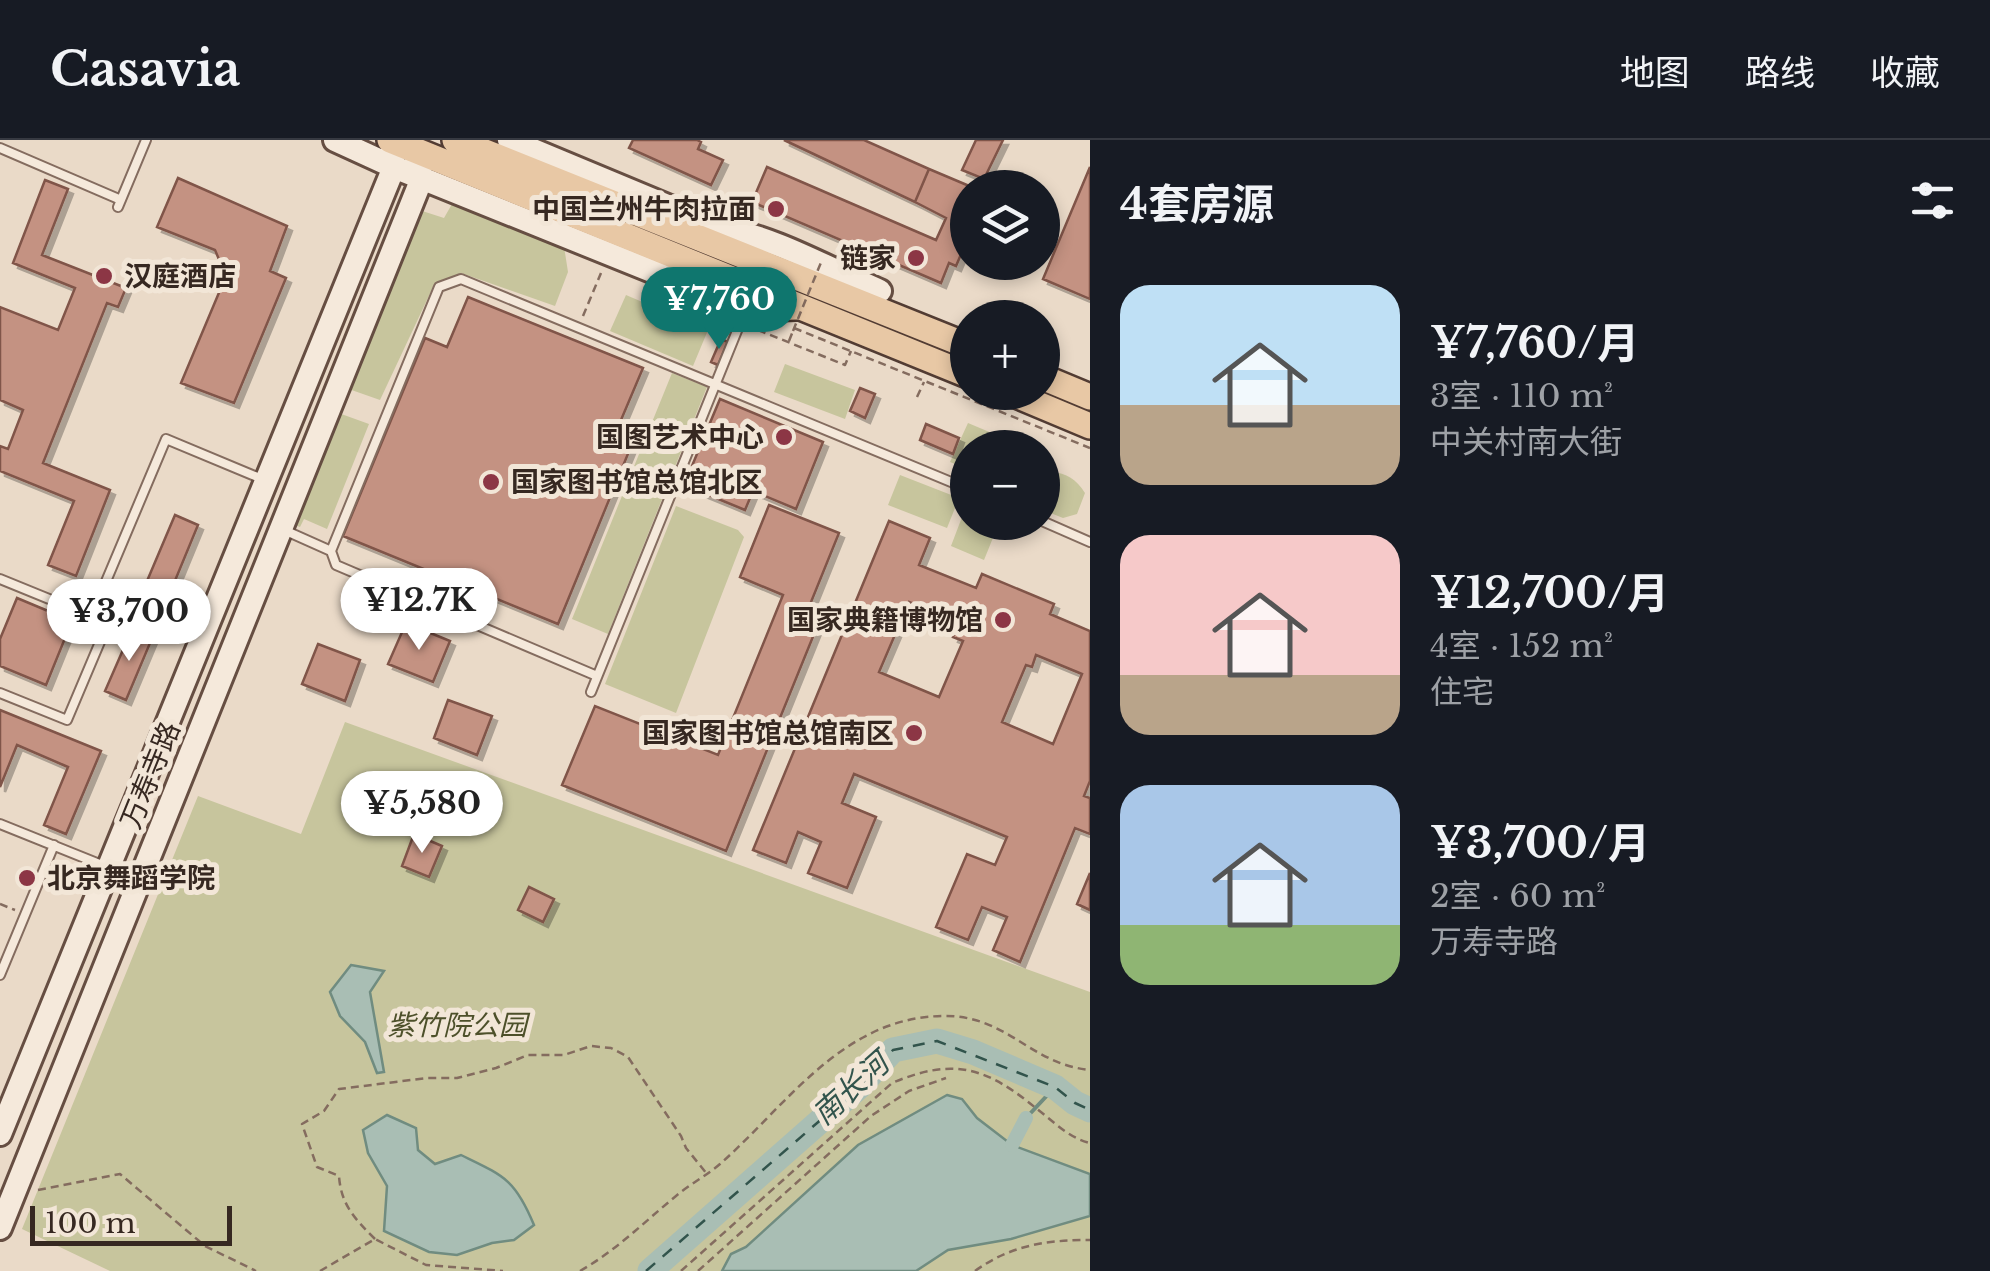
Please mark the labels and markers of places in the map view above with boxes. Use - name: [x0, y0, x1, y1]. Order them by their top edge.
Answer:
- place label: 中国兰州牛肉拉面: [532, 192, 756, 227]
- marker: 中国兰州牛肉拉面: [765, 198, 787, 220]
- place label: 链家: [840, 241, 896, 276]
- marker: 链家: [905, 247, 927, 269]
- place label: 汉庭酒店: [124, 259, 236, 294]
- marker: 汉庭酒店: [93, 265, 115, 287]
- pin: ¥7,760: [638, 267, 800, 352]
- place label: 国图艺术中心: [596, 420, 764, 455]
- marker: 国图艺术中心: [773, 426, 795, 448]
- place label: 国家图书馆总馆北区: [511, 465, 763, 500]
- marker: 国家图书馆总馆北区: [480, 471, 502, 493]
- pin: ¥12.7K: [338, 568, 500, 653]
- pin: ¥3,700: [48, 579, 210, 664]
- place label: 国家典籍博物馆: [787, 603, 983, 638]
- marker: 国家典籍博物馆: [992, 609, 1014, 631]
- place label: 国家图书馆总馆南区: [642, 716, 894, 751]
- marker: 国家图书馆总馆南区: [903, 722, 925, 744]
- pin: ¥5,580: [341, 771, 503, 856]
- place label: 北京舞蹈学院: [47, 861, 215, 896]
- marker: 北京舞蹈学院: [16, 867, 38, 889]

